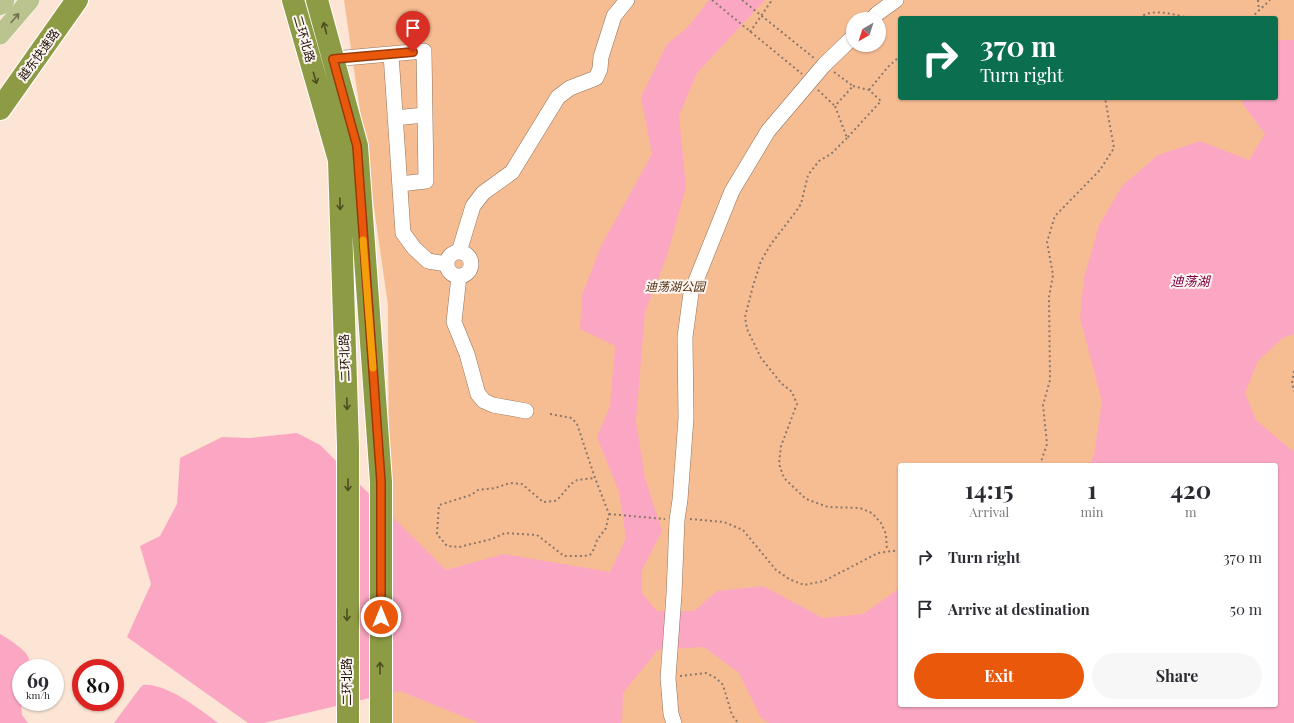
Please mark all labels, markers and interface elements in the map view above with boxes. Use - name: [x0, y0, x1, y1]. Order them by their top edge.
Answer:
- pin: [396, 11, 430, 52]
- one-way arrow: [11, 12, 20, 23]
- north arrow: [846, 12, 886, 52]
- map controls: [846, 12, 886, 52]
- street label: 二环北路: [291, 13, 319, 64]
- icon: arrive: [402, 17, 424, 39]
- one-way arrow: [321, 22, 328, 35]
- street label: 越东快速路: [14, 25, 62, 83]
- text: 370 m: [980, 27, 1056, 64]
- icon: right: [914, 32, 966, 84]
- text: Turn right: [980, 63, 1063, 87]
- one-way arrow: [312, 71, 319, 84]
- one-way arrow: [337, 197, 344, 210]
- water label: 迪荡湖: [1170, 272, 1211, 289]
- park label: 迪荡湖公园: [645, 278, 707, 294]
- street label: 二环北路: [335, 334, 353, 382]
- one-way arrow: [343, 397, 350, 410]
- text: 14:15: [965, 473, 1014, 505]
- text: 1: [1087, 473, 1097, 505]
- text: 420: [1170, 473, 1211, 505]
- one-way arrow: [344, 478, 352, 491]
- text: Arrival: [969, 503, 1009, 520]
- text: min: [1080, 503, 1104, 520]
- text: m: [1185, 503, 1197, 520]
- icon: right: [914, 546, 936, 568]
- text: Turn right: [948, 547, 1021, 567]
- text: 370 m: [1223, 547, 1262, 567]
- position arrow: [360, 596, 402, 638]
- icon: arrive: [914, 598, 936, 620]
- text: Arrive at destination: [948, 599, 1090, 619]
- text: 50 m: [1230, 599, 1262, 619]
- one-way arrow: [343, 608, 351, 621]
- button: Exit: [914, 653, 1084, 699]
- button: Share: [1092, 653, 1262, 699]
- street label: 二环北路: [338, 658, 354, 706]
- speed limit sign: 80: [72, 659, 124, 711]
- one-way arrow: [377, 662, 384, 675]
- text: 69: [27, 666, 49, 693]
- text: km/h: [26, 688, 50, 702]

